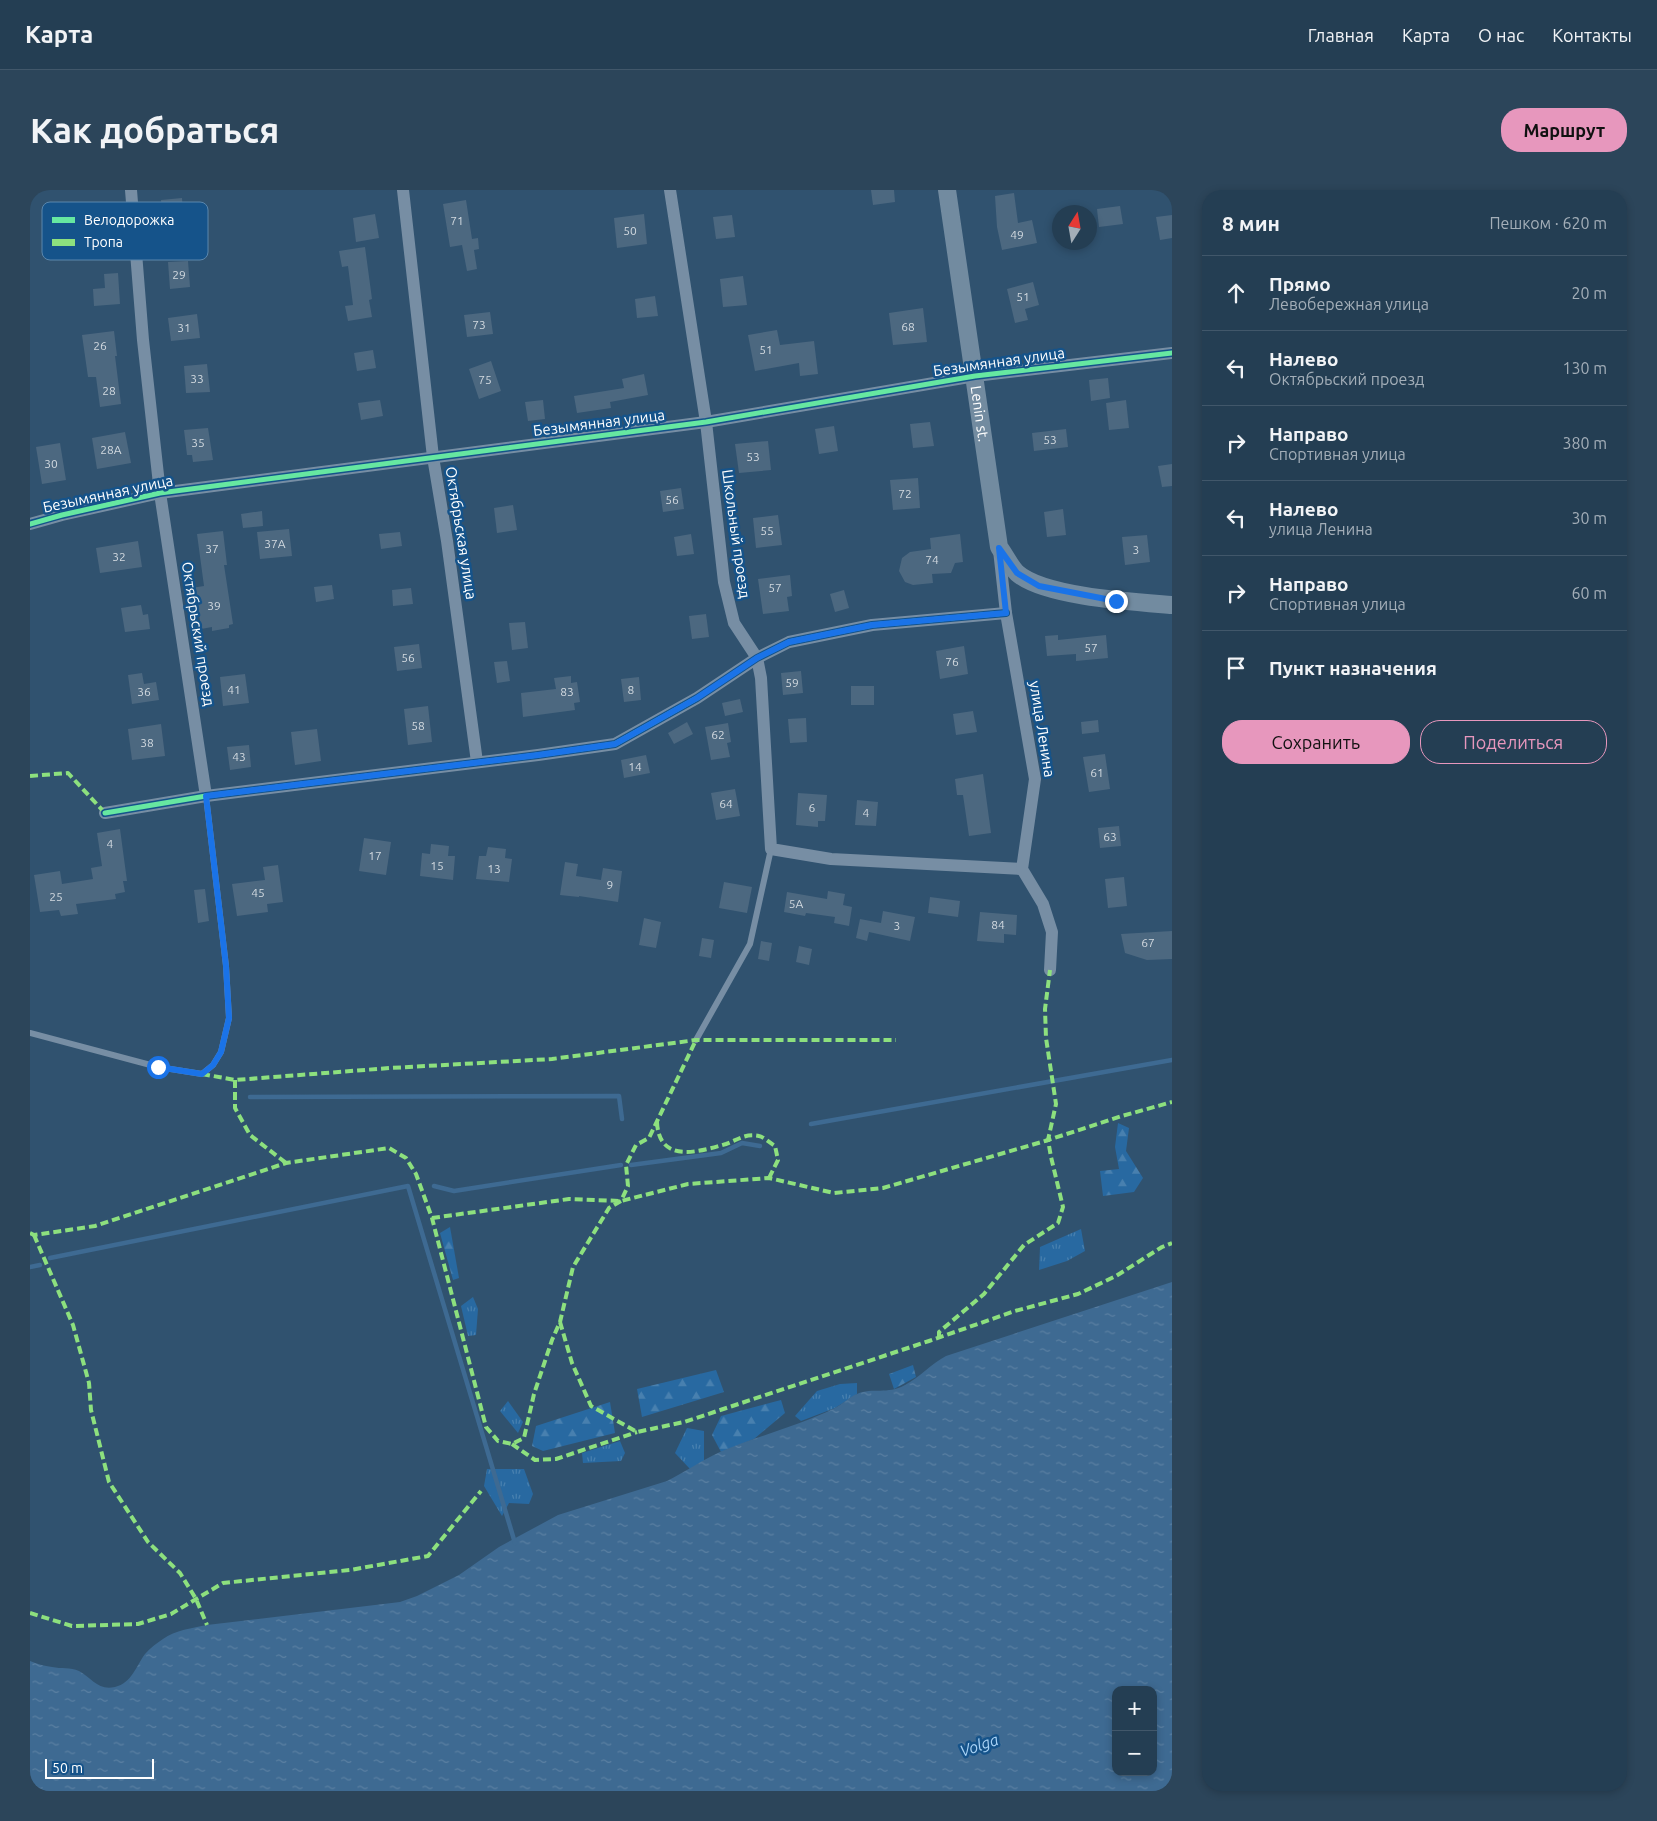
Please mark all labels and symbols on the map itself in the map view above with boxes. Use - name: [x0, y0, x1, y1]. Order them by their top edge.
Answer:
- legend: [42, 202, 208, 260]
- north arrow: [1052, 205, 1097, 250]
- text: Велодорожка: [84, 212, 174, 228]
- house number: 71: [450, 214, 464, 227]
- house number: 50: [623, 224, 637, 237]
- house number: 49: [1010, 228, 1024, 241]
- text: Тропа: [84, 234, 123, 250]
- house number: 29: [172, 268, 186, 281]
- house number: 51: [1016, 290, 1030, 303]
- house number: 73: [472, 318, 486, 331]
- house number: 68: [901, 320, 915, 333]
- house number: 31: [177, 321, 191, 334]
- house number: 26: [93, 339, 107, 352]
- house number: 51: [759, 343, 773, 356]
- street label: Безымянная улица: [932, 344, 1066, 379]
- house number: 33: [190, 372, 204, 385]
- house number: 75: [478, 373, 492, 386]
- house number: 28: [102, 384, 116, 397]
- street label: Lenin st.: [968, 384, 993, 443]
- street label: Безымянная улица: [532, 406, 666, 439]
- house number: 53: [1043, 433, 1057, 446]
- house number: 35: [191, 436, 205, 449]
- house number: 28А: [100, 443, 122, 456]
- house number: 53: [746, 450, 760, 463]
- house number: 30: [44, 457, 58, 470]
- street label: Октябрьская улица: [443, 465, 480, 601]
- street label: Школьный проезд: [719, 468, 754, 600]
- street label: Безымянная улица: [41, 471, 175, 516]
- house number: 72: [898, 487, 912, 500]
- house number: 56: [665, 493, 679, 506]
- house number: 55: [760, 524, 774, 537]
- house number: 37А: [264, 537, 286, 550]
- house number: 37: [205, 542, 219, 555]
- house number: 3: [1133, 543, 1139, 556]
- house number: 32: [112, 550, 126, 563]
- house number: 74: [925, 553, 939, 566]
- street label: Октябрьский проезд: [179, 561, 218, 707]
- house number: 57: [768, 581, 782, 594]
- route end: [1105, 590, 1128, 613]
- house number: 39: [207, 599, 221, 612]
- house number: 57: [1084, 641, 1098, 654]
- house number: 56: [401, 651, 415, 664]
- house number: 76: [945, 655, 959, 668]
- house number: 59: [785, 676, 799, 689]
- street label: улица Ленина: [1026, 680, 1058, 778]
- house number: 41: [227, 683, 241, 696]
- house number: 8: [628, 683, 635, 696]
- house number: 36: [137, 685, 151, 698]
- house number: 83: [560, 685, 574, 698]
- house number: 58: [411, 719, 425, 732]
- house number: 62: [711, 728, 725, 741]
- house number: 38: [140, 736, 154, 749]
- house number: 43: [232, 750, 246, 763]
- house number: 14: [628, 760, 642, 773]
- house number: 61: [1090, 766, 1104, 779]
- house number: 64: [719, 797, 733, 810]
- house number: 6: [809, 801, 816, 814]
- house number: 4: [863, 806, 870, 819]
- house number: 63: [1103, 830, 1117, 843]
- house number: 4: [107, 837, 114, 850]
- house number: 17: [368, 849, 382, 862]
- house number: 15: [430, 859, 444, 872]
- house number: 13: [487, 862, 501, 875]
- house number: 9: [607, 878, 613, 891]
- house number: 45: [251, 886, 265, 899]
- house number: 25: [49, 890, 63, 903]
- house number: 5А: [789, 897, 803, 910]
- house number: 84: [991, 918, 1005, 931]
- house number: 3: [894, 919, 900, 932]
- house number: 67: [1141, 936, 1155, 949]
- route start: [147, 1056, 170, 1079]
- water label: Volga: [957, 1730, 1001, 1760]
- scale bar: [45, 1756, 154, 1779]

